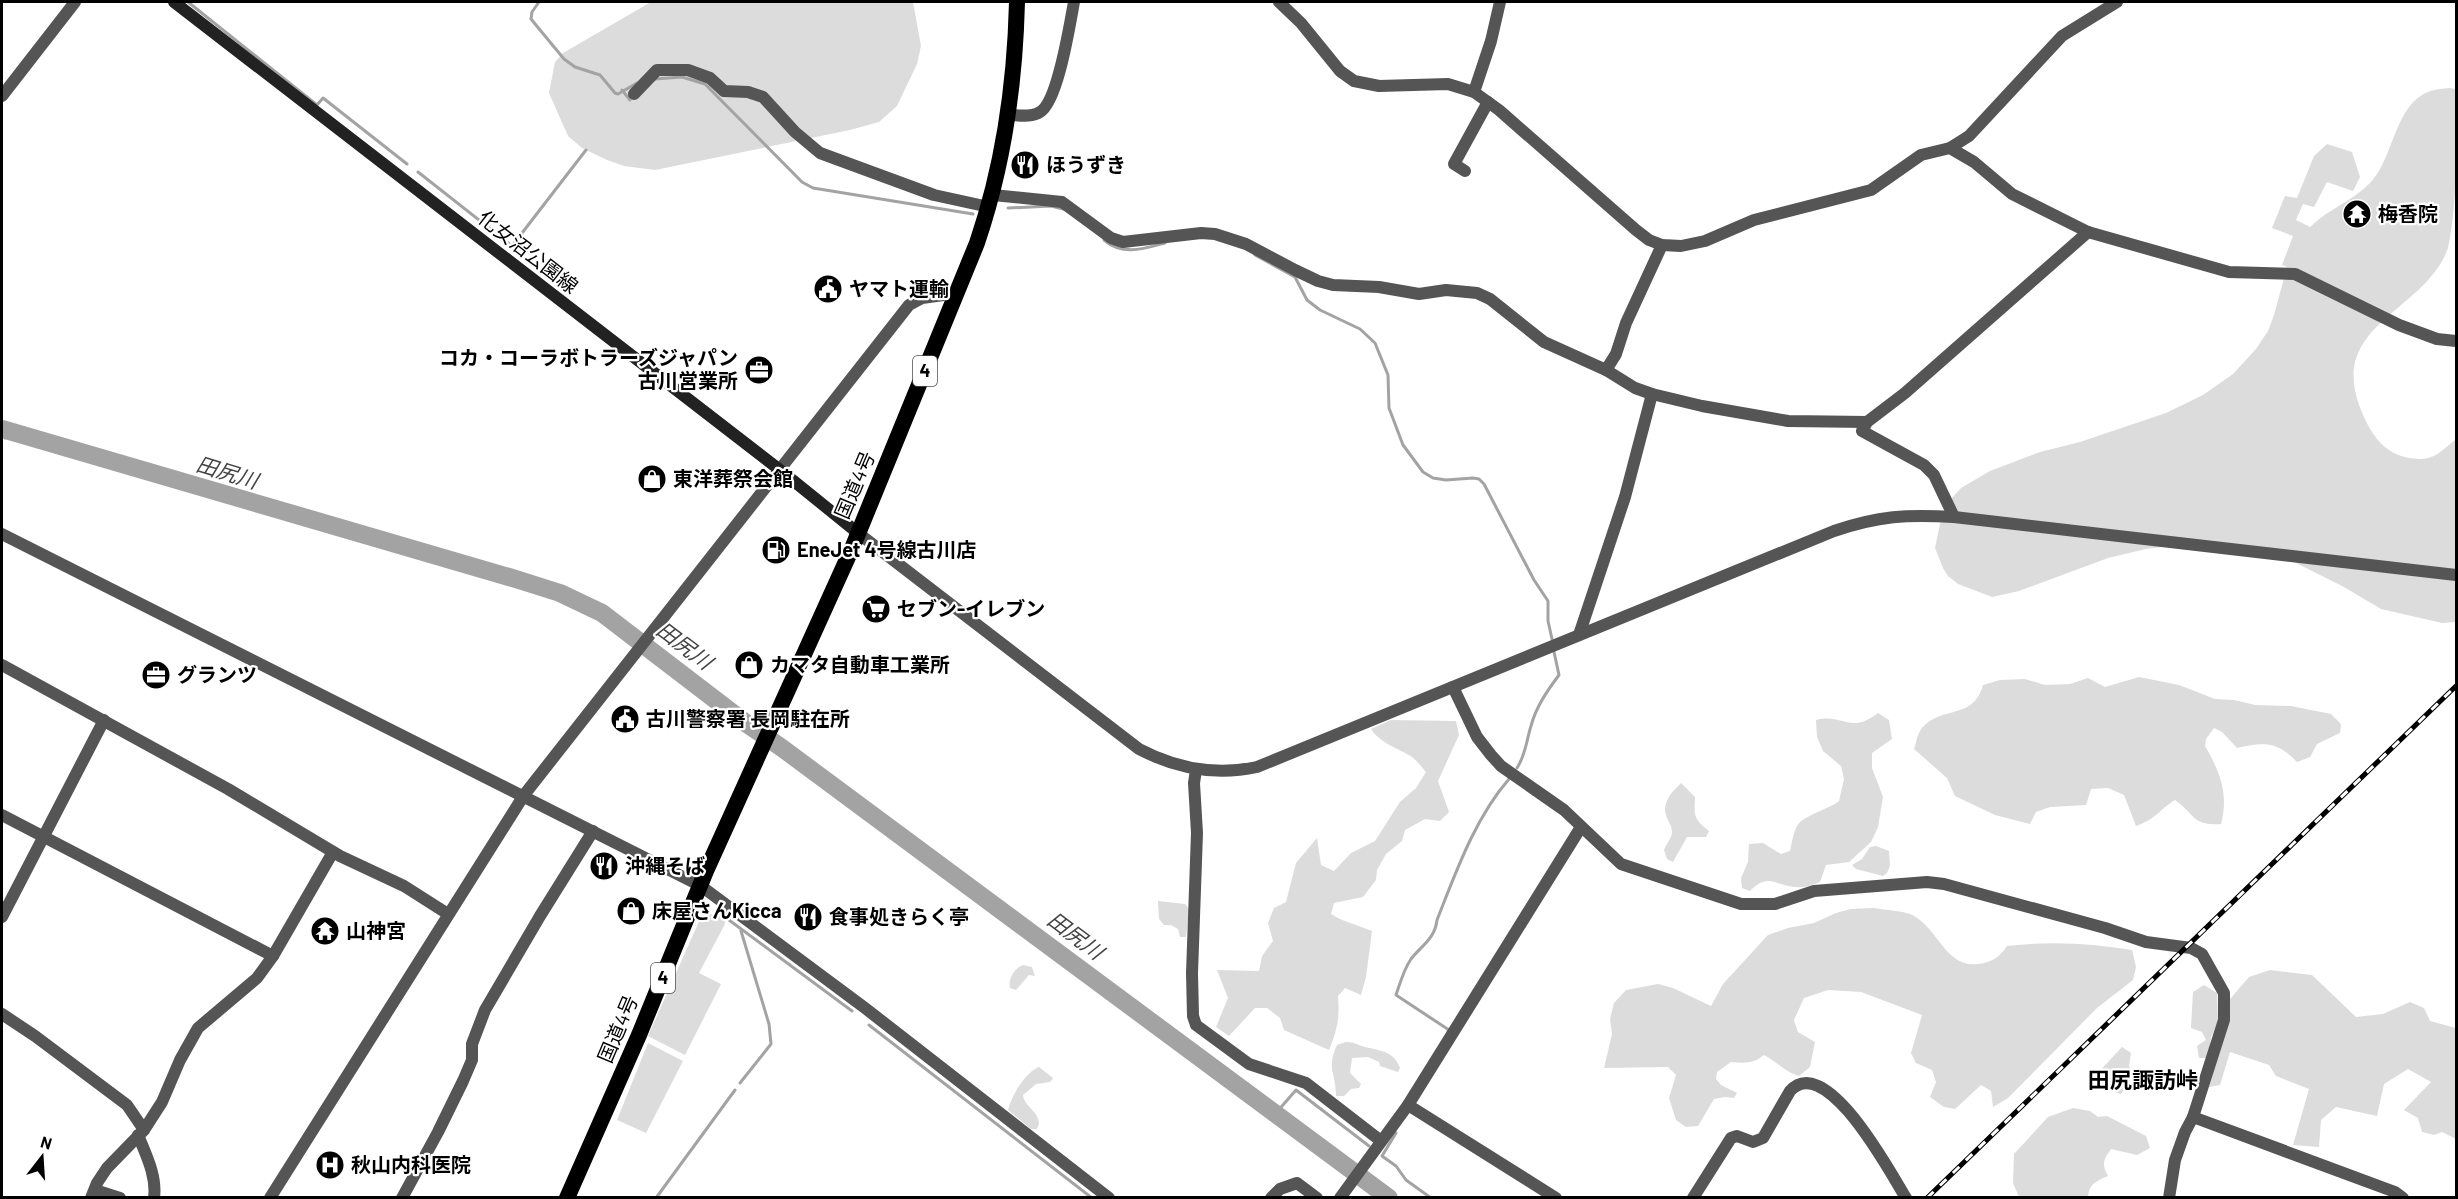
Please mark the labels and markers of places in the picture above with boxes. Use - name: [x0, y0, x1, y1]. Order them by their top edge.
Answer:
- restaurant icon: ほうずき: [1009, 149, 1041, 181]
- place label: ほうずき: [1046, 152, 1126, 176]
- temple icon: 梅香院: [2341, 198, 2373, 230]
- place label: 梅香院: [2378, 201, 2438, 225]
- public building icon: ヤマト運輸: [812, 273, 844, 305]
- place label: ヤマト運輸: [849, 276, 949, 300]
- place label: コカ・コーラボトラーズジャパン 古川営業所: [439, 345, 738, 392]
- office icon: コカ・コーラボトラーズジャパン 古川営業所: [743, 354, 775, 386]
- shop icon: 東洋葬祭会館: [636, 463, 668, 495]
- place label: 東洋葬祭会館: [673, 466, 793, 490]
- fuel station icon: EneJet 4号線古川店: [760, 534, 792, 566]
- place label: EneJet 4号線古川店: [797, 537, 977, 561]
- supermarket icon: セブン-イレブン: [860, 593, 892, 625]
- place label: セブン-イレブン: [897, 596, 1045, 620]
- shop icon: カマタ自動車工業所: [733, 649, 765, 681]
- place label: カマタ自動車工業所: [770, 652, 950, 676]
- office icon: グランツ: [140, 659, 172, 691]
- place label: グランツ: [177, 662, 257, 686]
- public building icon: 古川警察署 長岡駐在所: [609, 703, 641, 735]
- place label: 古川警察署 長岡駐在所: [646, 706, 850, 730]
- restaurant icon: 沖縄そば: [588, 850, 620, 882]
- place label: 沖縄そば: [625, 853, 705, 877]
- shop icon: 床屋さんKicca: [615, 895, 647, 927]
- place label: 床屋さんKicca: [652, 898, 782, 922]
- restaurant icon: 食事処きらく亭: [792, 901, 824, 933]
- place label: 食事処きらく亭: [829, 904, 969, 928]
- temple icon: 山神宮: [309, 915, 341, 947]
- place label: 山神宮: [346, 918, 406, 942]
- hospital icon: 秋山内科医院: [314, 1149, 346, 1181]
- place label: 秋山内科医院: [351, 1152, 471, 1176]

